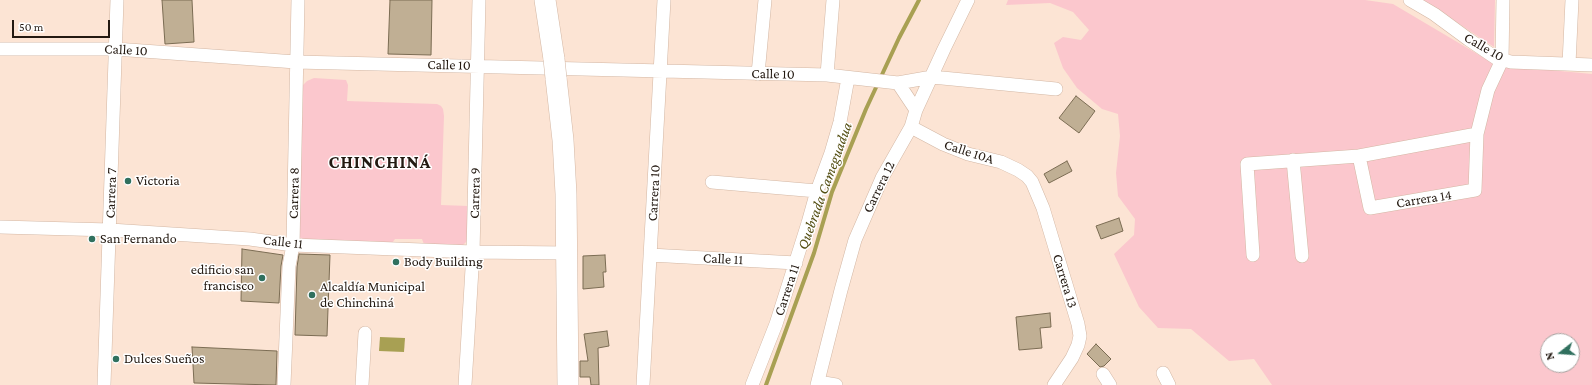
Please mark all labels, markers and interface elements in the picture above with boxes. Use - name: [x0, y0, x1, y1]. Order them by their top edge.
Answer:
- scale bar: [14, 12, 112, 38]
- text: 50 m: [19, 20, 43, 34]
- street label: Calle 10: [1461, 29, 1507, 65]
- street label: Calle 10: [104, 40, 148, 60]
- street label: Calle 10: [427, 56, 471, 74]
- street label: Calle 10: [751, 65, 795, 83]
- water label: Quebrada Cameguadua: [794, 120, 856, 252]
- street label: Calle 10A: [942, 136, 996, 168]
- district label: CHINCHINÁ: [329, 151, 431, 173]
- street label: Carrera 12: [859, 158, 899, 216]
- street label: Carrera 10: [644, 164, 664, 222]
- street label: Carrera 7: [102, 167, 120, 219]
- street label: Carrera 8: [285, 167, 303, 219]
- street label: Carrera 9: [466, 167, 484, 219]
- place label: Victoria: [136, 173, 180, 189]
- marker: Victoria: [123, 176, 133, 186]
- street label: Carrera 14: [1395, 186, 1453, 212]
- place label: San Fernando: [100, 231, 177, 247]
- street label: Calle 11: [262, 232, 304, 252]
- marker: San Fernando: [87, 234, 97, 244]
- street label: Calle 11: [703, 250, 743, 268]
- street label: Carrera 13: [1049, 252, 1081, 310]
- place label: Body Building: [404, 254, 483, 270]
- marker: Body Building: [391, 257, 401, 267]
- place label: edificio san francisco: [191, 262, 254, 294]
- street label: Carrera 11: [771, 262, 803, 318]
- marker: edificio san francisco: [257, 273, 267, 283]
- place label: Alcaldía Municipal de Chinchiná: [320, 279, 425, 312]
- marker: Alcaldía Municipal de Chinchiná: [307, 290, 317, 300]
- north arrow: [1540, 333, 1580, 373]
- place label: Dulces Sueños: [124, 351, 205, 367]
- text: N: [1543, 351, 1556, 362]
- marker: Dulces Sueños: [111, 354, 121, 364]

